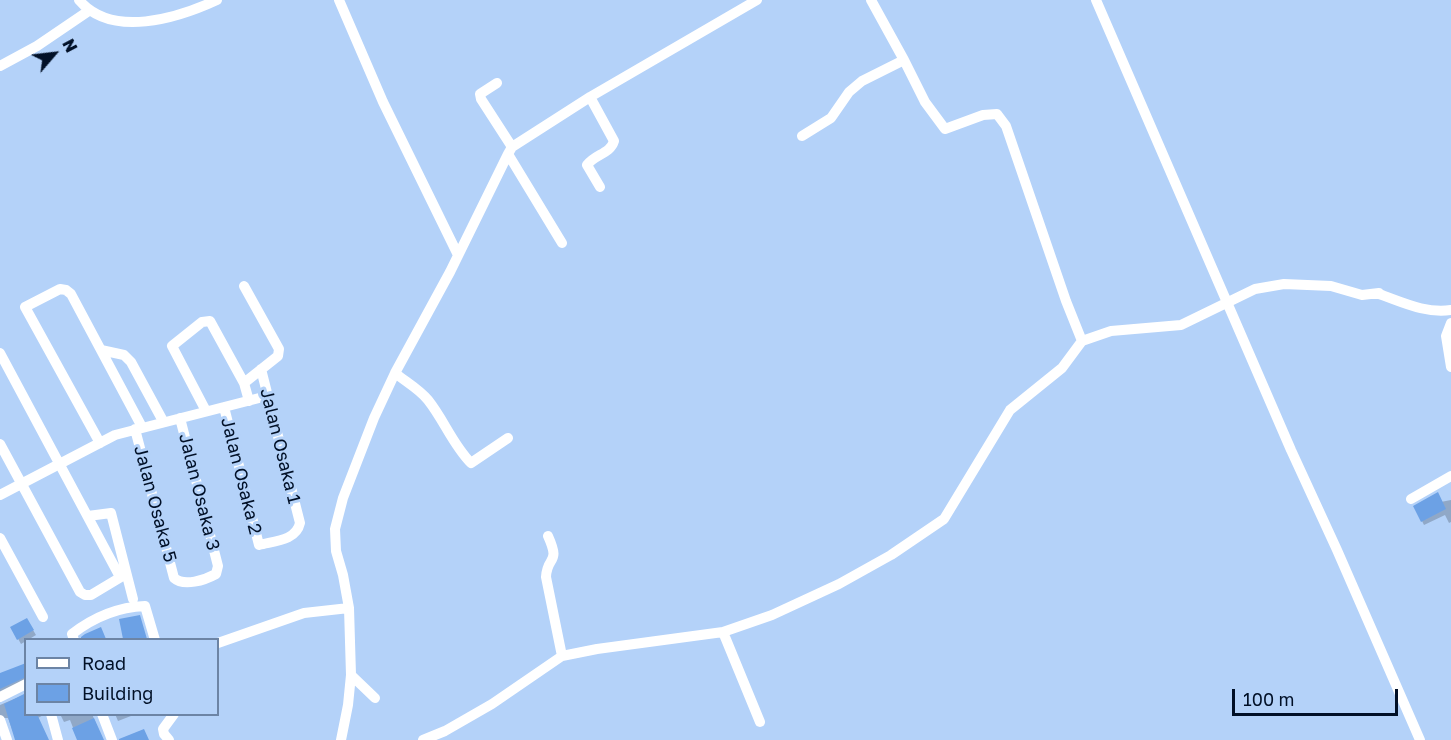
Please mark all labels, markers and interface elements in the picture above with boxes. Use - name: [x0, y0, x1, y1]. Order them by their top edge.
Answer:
- north arrow: [24, 24, 84, 84]
- text: N: [58, 35, 82, 56]
- street label: Jalan Osaka 1: [255, 386, 305, 506]
- street label: Jalan Osaka 2: [216, 415, 266, 537]
- street label: Jalan Osaka 3: [174, 431, 224, 553]
- street label: Jalan Osaka 5: [129, 443, 181, 565]
- legend: [24, 638, 219, 716]
- text: Road: [82, 652, 126, 674]
- scale bar: [1235, 677, 1402, 715]
- text: Building: [82, 682, 153, 704]
- text: 100 m: [1243, 688, 1294, 710]

